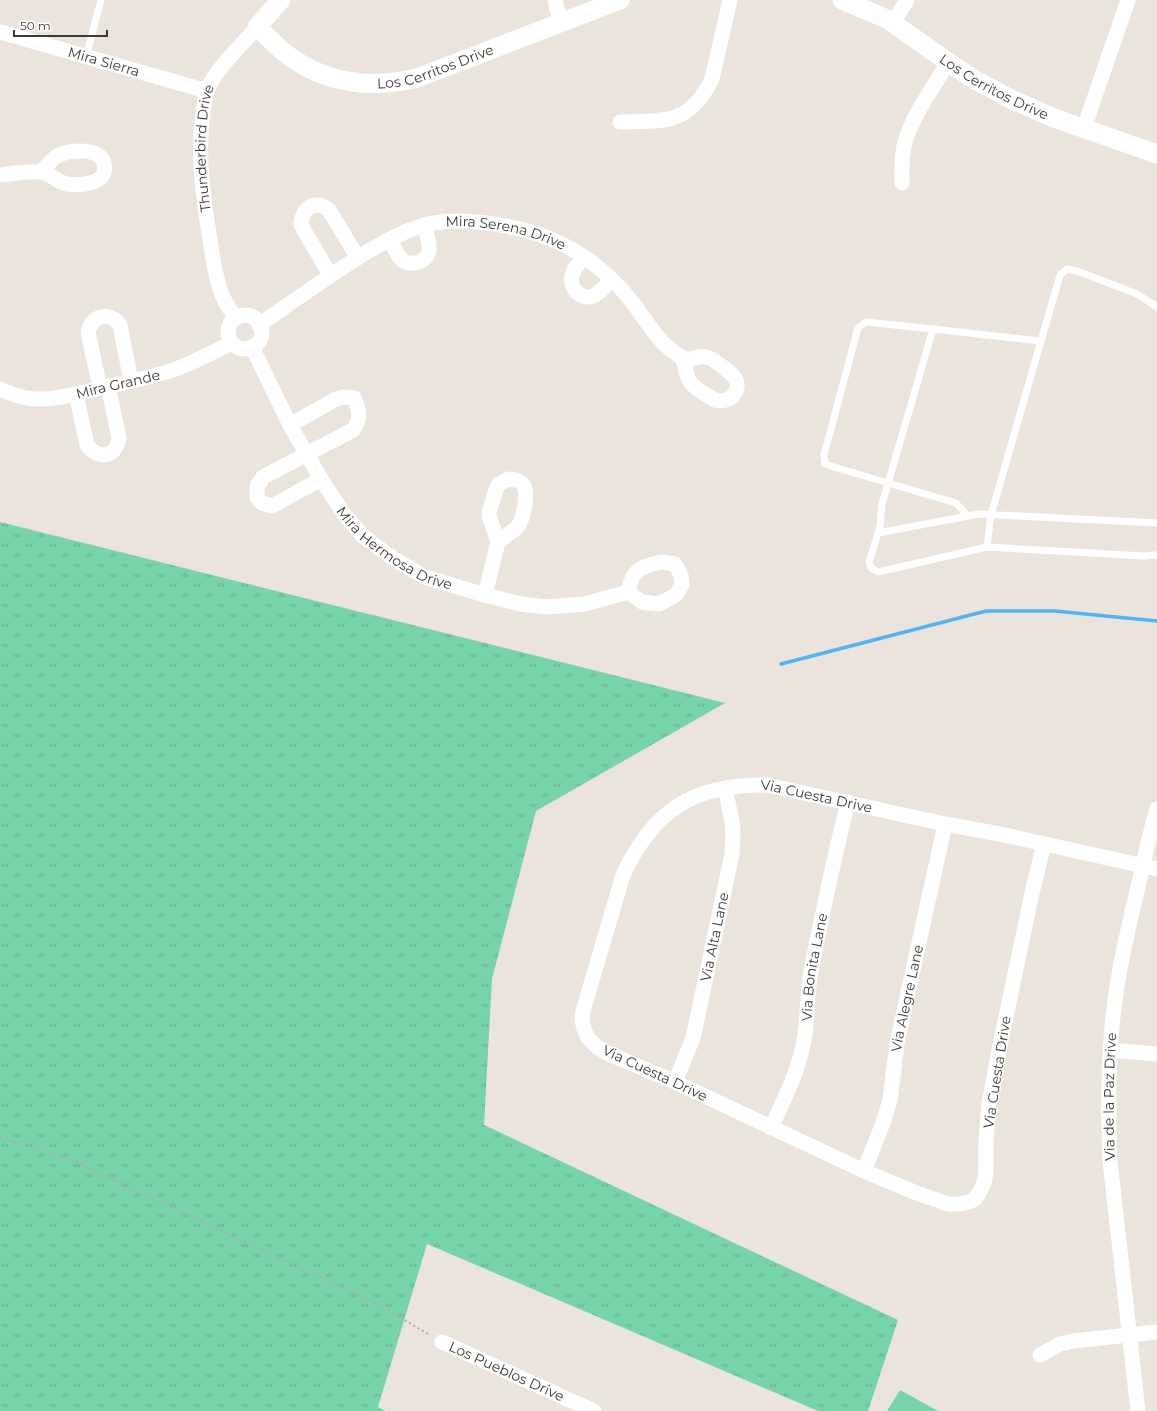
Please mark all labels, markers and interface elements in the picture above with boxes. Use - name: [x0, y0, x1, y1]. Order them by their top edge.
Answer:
- scale bar: [14, 12, 107, 38]
- text: 50 m: [20, 18, 51, 33]
- street label: Los Cerritos Drive: [377, 40, 496, 92]
- street label: Mira Sierra: [66, 43, 142, 80]
- street label: Los Cerritos Drive: [936, 50, 1051, 123]
- street label: Thunderbird Drive: [192, 82, 218, 213]
- street label: Mira Serena Drive: [445, 212, 569, 254]
- street label: Mira Grande: [74, 366, 162, 403]
- street label: Mira Hermosa Drive: [332, 503, 454, 594]
- street label: Via Cuesta Drive: [761, 776, 874, 817]
- street label: Via Alta Lane: [696, 891, 733, 983]
- street label: Via Bonita Lane: [797, 911, 832, 1022]
- street label: Via Alegre Lane: [887, 943, 927, 1053]
- street label: Via Cuesta Drive: [979, 1014, 1015, 1130]
- street label: Via de la Paz Drive: [1100, 1032, 1120, 1161]
- street label: Via Cuesta Drive: [600, 1041, 710, 1105]
- street label: Los Pueblos Drive: [446, 1337, 567, 1405]

